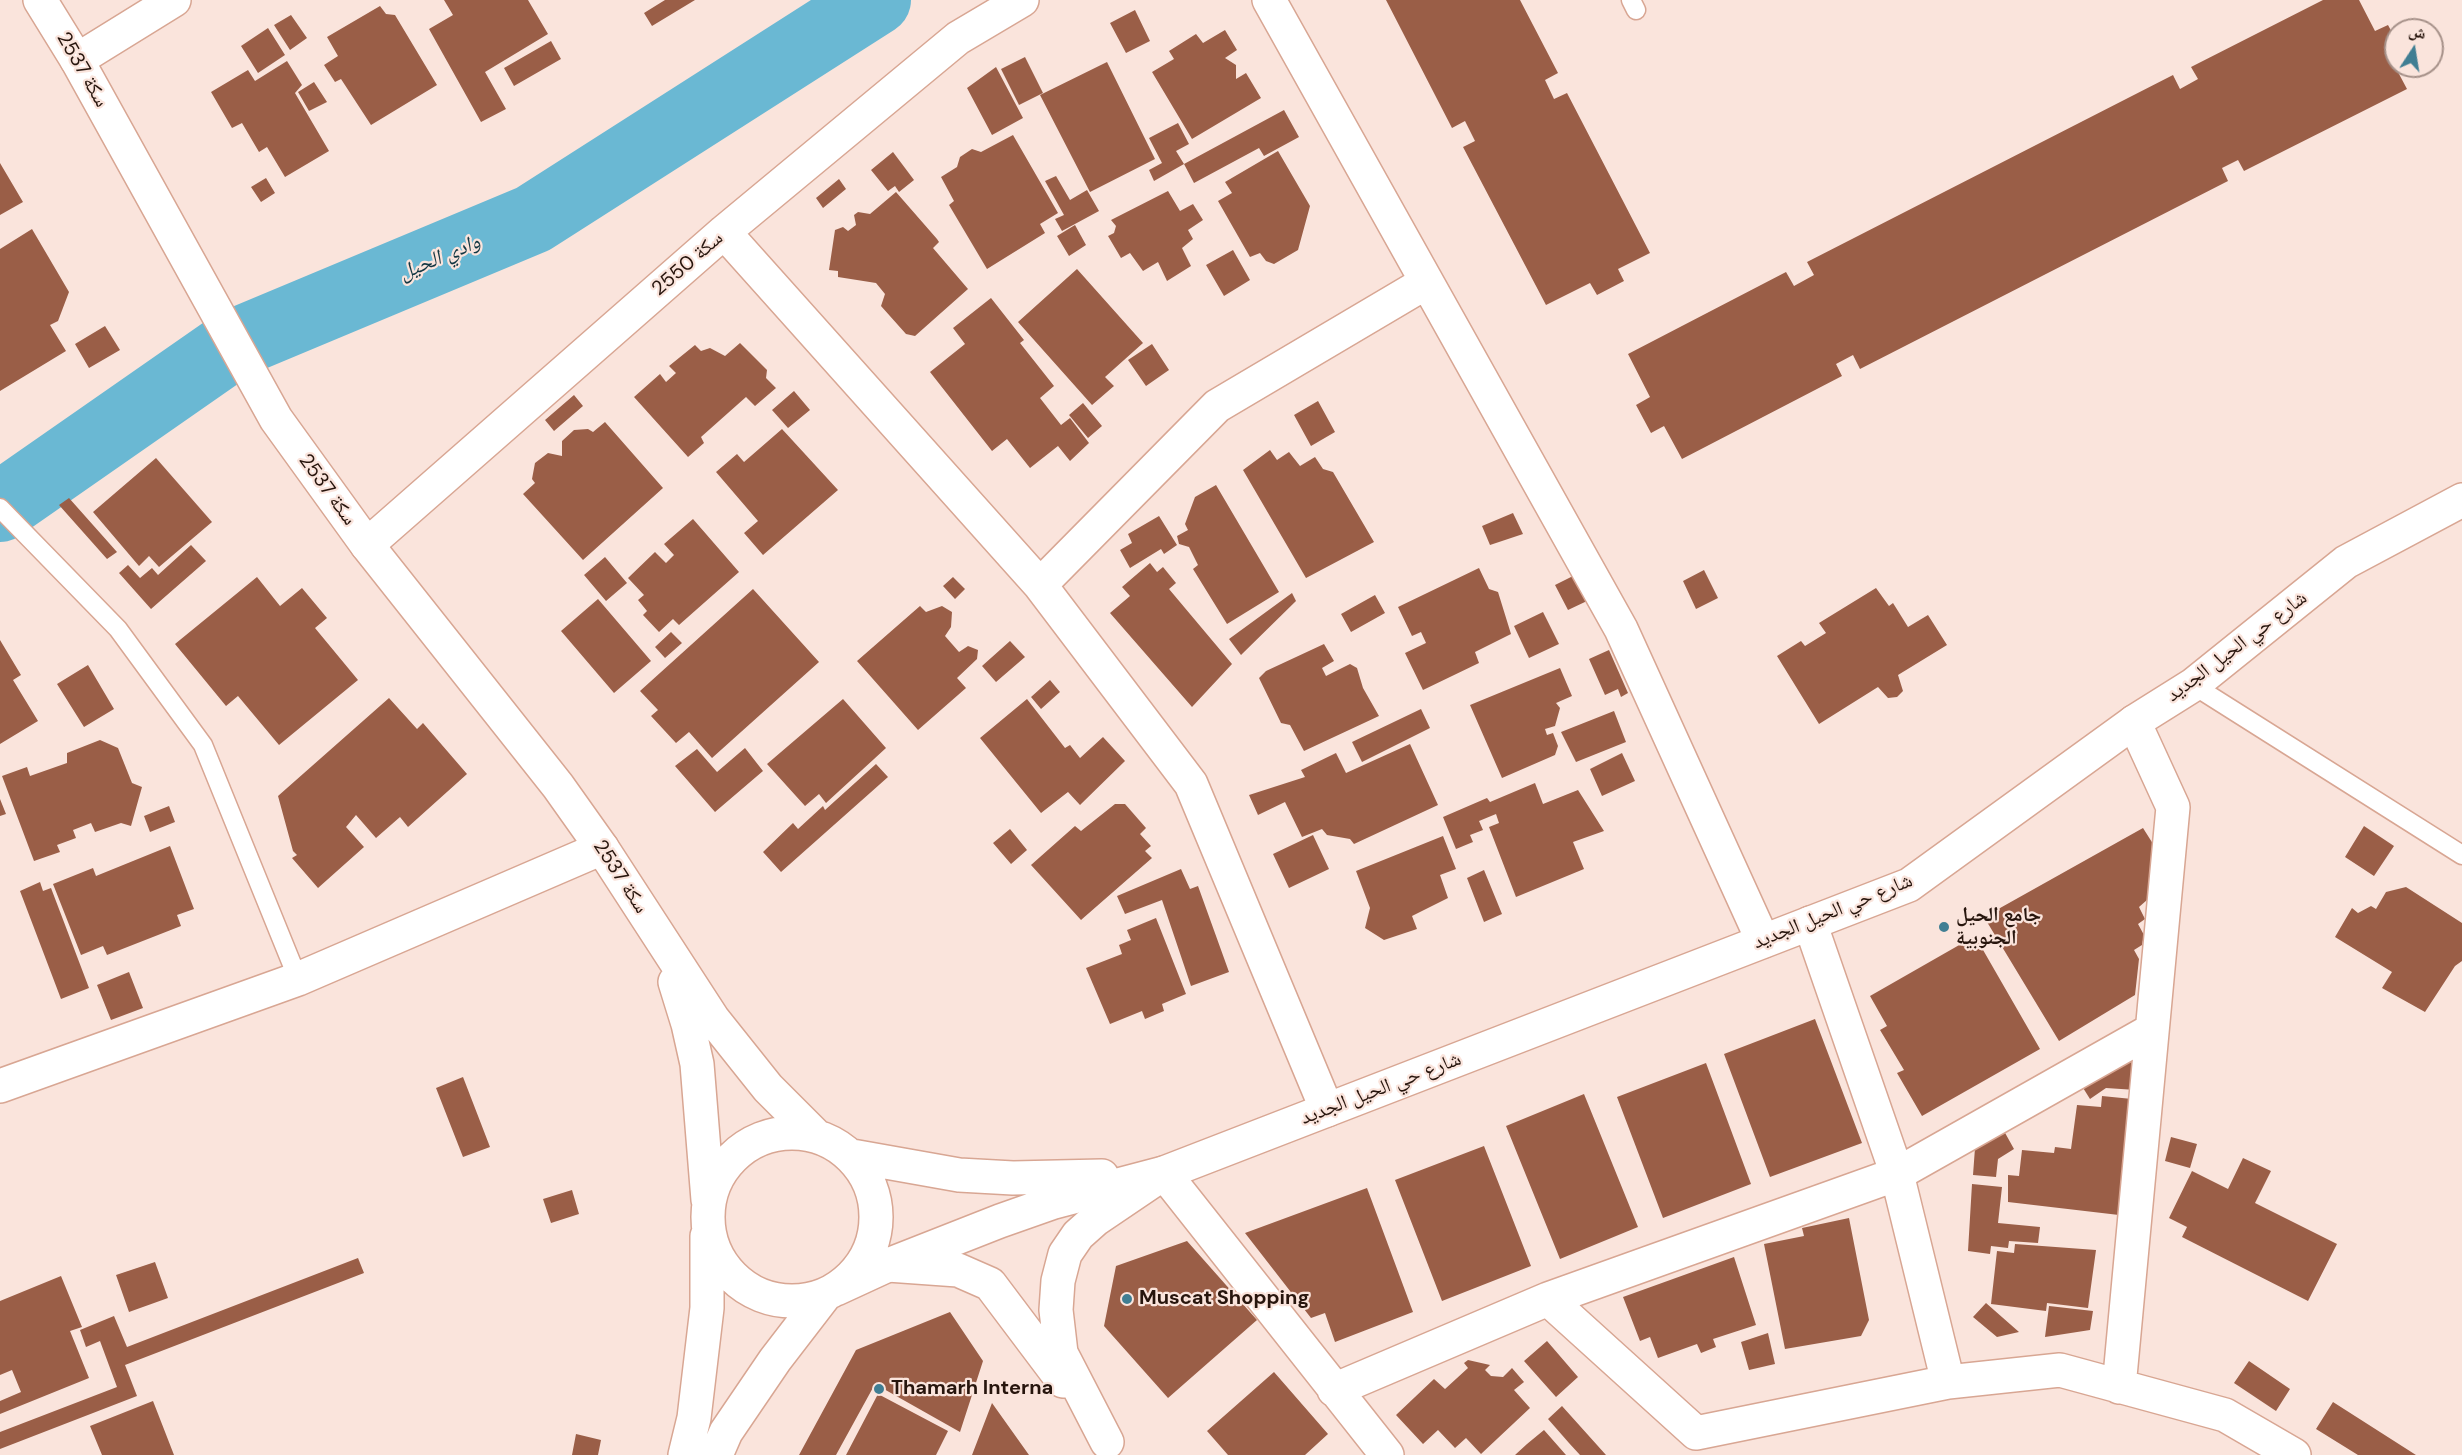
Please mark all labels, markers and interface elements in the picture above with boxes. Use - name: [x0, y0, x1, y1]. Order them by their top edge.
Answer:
- north arrow: [2384, 18, 2444, 78]
- text: ش: [2407, 20, 2428, 44]
- street label: سكة 2537: [51, 28, 113, 112]
- street label: سكة 2550: [648, 227, 728, 301]
- water label: وادي الحيل: [396, 230, 484, 286]
- street label: سكة 2537: [293, 450, 361, 530]
- street label: شارع حي الحيل الجديد: [2162, 586, 2312, 708]
- street label: سكة 2537: [587, 836, 653, 918]
- street label: شارع حي الحيل الجديد: [1750, 869, 1916, 955]
- place label: جامع الحيل الجنوبية: [1956, 904, 2041, 951]
- marker: جامع الحيل الجنوبية: [1937, 920, 1951, 934]
- street label: شارع حي الحيل الجديد: [1297, 1047, 1465, 1131]
- place label: Muscat Shopping: [1139, 1287, 1309, 1311]
- marker: Muscat Shopping: [1120, 1292, 1134, 1306]
- place label: Thamarh Interna: [891, 1377, 1053, 1401]
- marker: Thamarh Interna: [872, 1382, 886, 1396]

